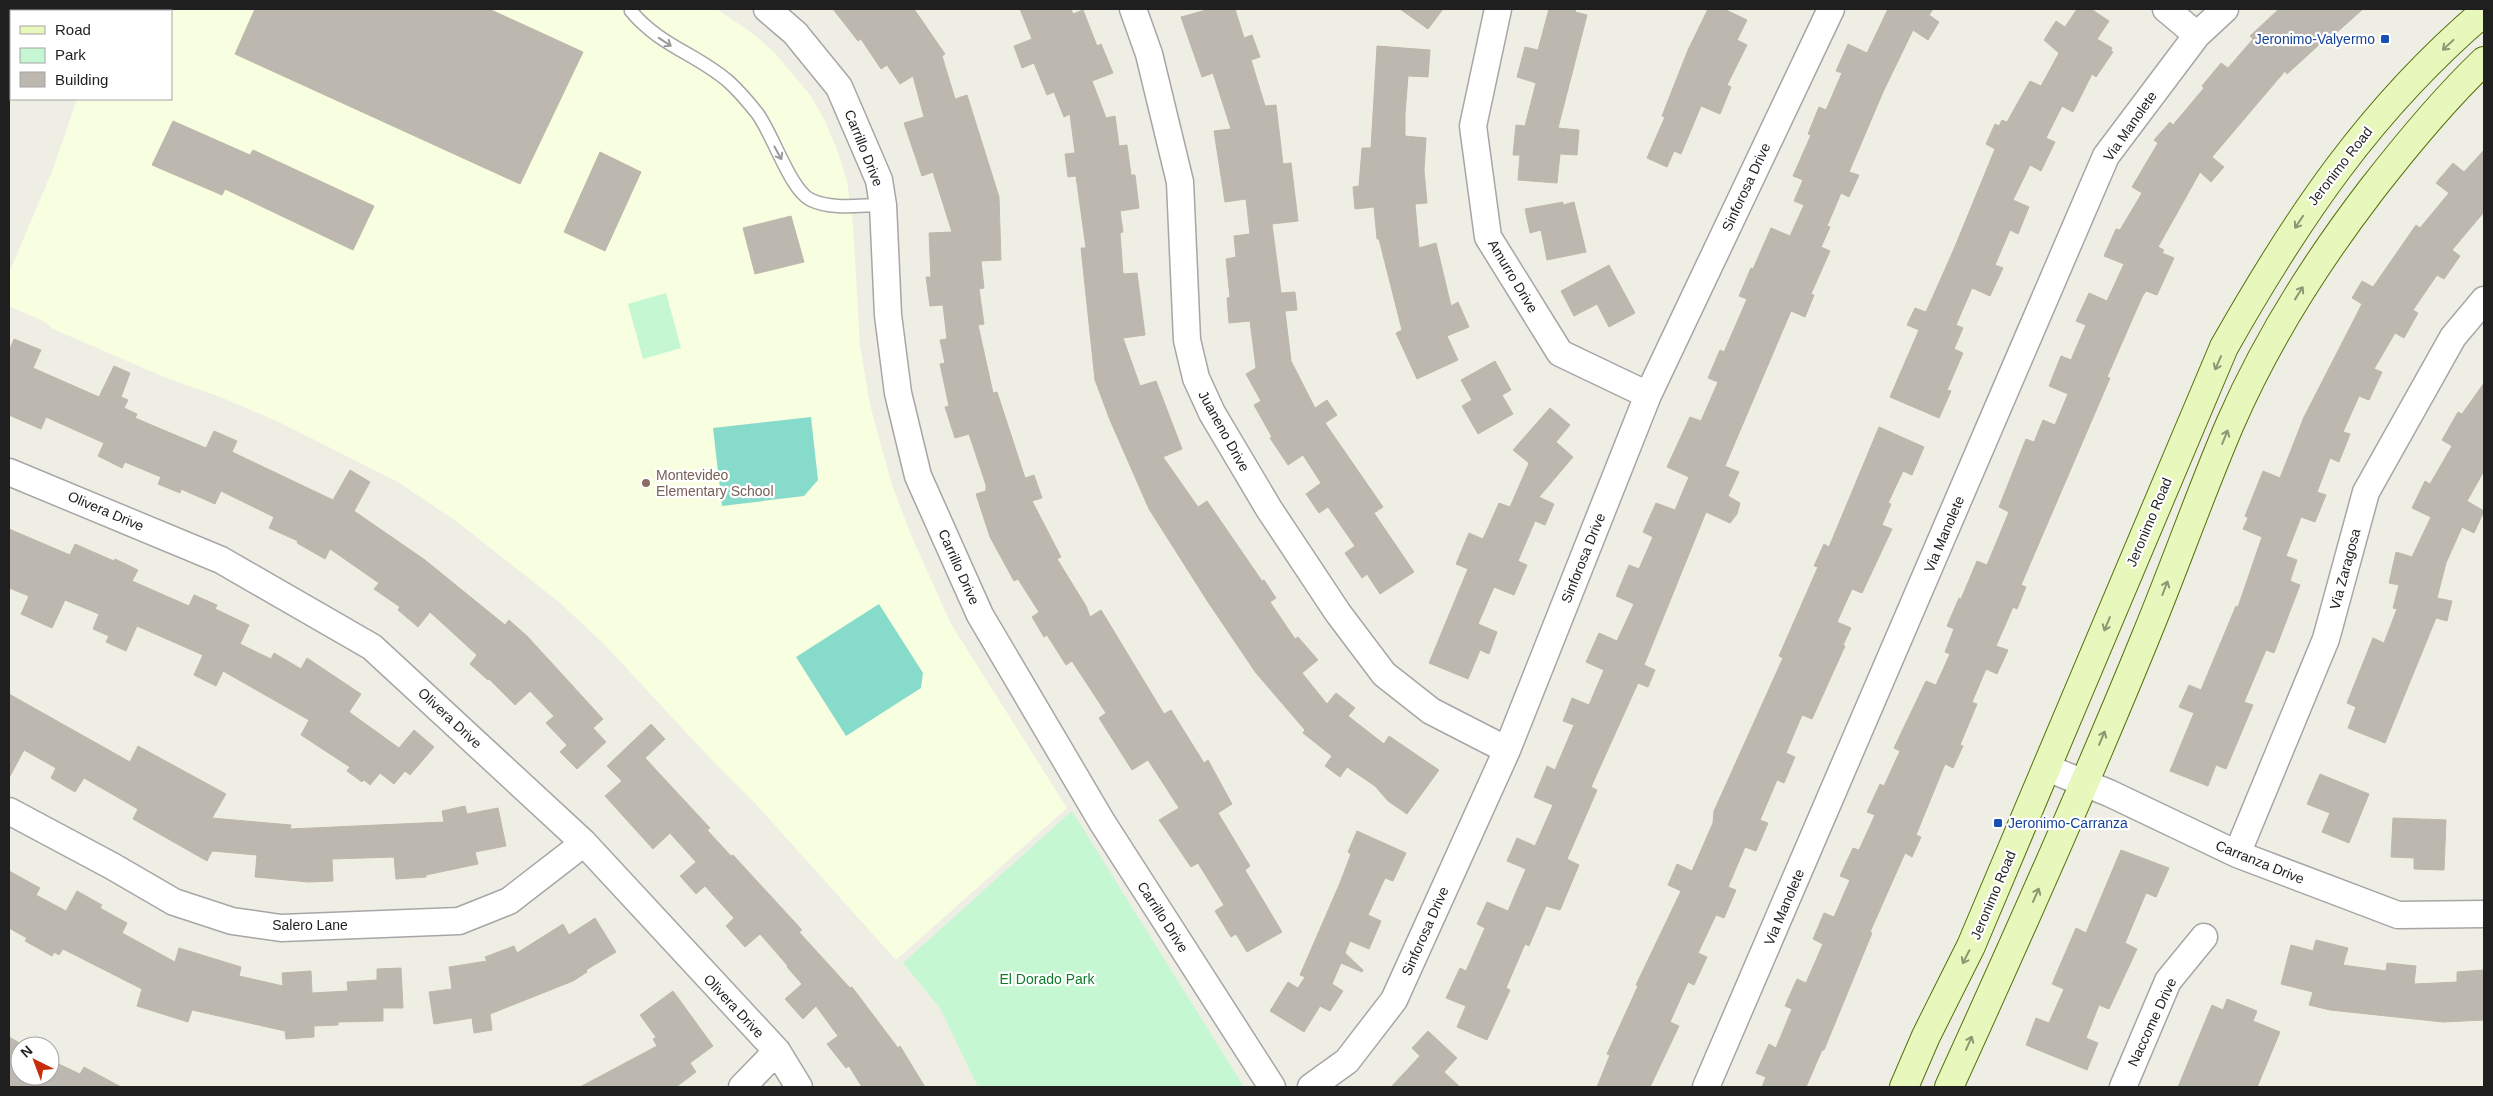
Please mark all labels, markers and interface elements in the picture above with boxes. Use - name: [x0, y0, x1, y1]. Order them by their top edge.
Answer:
- legend: [10, 10, 172, 100]
- text: Road: [55, 21, 91, 38]
- place label: Jeronimo-Valyermo: [2255, 31, 2375, 47]
- marker: Jeronimo-Valyermo: [2379, 33, 2391, 45]
- one-way arrow: [658, 37, 672, 47]
- one-way arrow: [2441, 39, 2454, 51]
- text: Park: [55, 46, 86, 63]
- text: Building: [55, 71, 108, 88]
- street label: Via Manolete: [2100, 88, 2160, 164]
- street label: Carrillo Drive: [841, 107, 887, 189]
- street label: Jeronimo Road: [2304, 124, 2376, 208]
- street label: Sinforosa Drive: [1719, 140, 1774, 234]
- one-way arrow: [774, 145, 783, 160]
- one-way arrow: [2293, 215, 2304, 229]
- street label: Amurro Drive: [1485, 237, 1541, 316]
- one-way arrow: [2295, 286, 2305, 300]
- one-way arrow: [2212, 355, 2222, 370]
- street label: Juaneno Drive: [1195, 388, 1253, 475]
- one-way arrow: [2221, 430, 2230, 445]
- place label: Montevideo Elementary School: [656, 467, 774, 499]
- street label: Jeronimo Road: [2123, 475, 2175, 569]
- marker: Montevideo Elementary School: [640, 477, 652, 489]
- street label: Olivera Drive: [66, 488, 147, 534]
- street label: Via Manolete: [1921, 493, 1967, 575]
- street label: Sinforosa Drive: [1558, 510, 1608, 605]
- street label: Carrillo Drive: [935, 527, 983, 607]
- street label: Via Zaragosa: [2327, 527, 2364, 611]
- one-way arrow: [2161, 581, 2170, 596]
- one-way arrow: [2101, 616, 2111, 631]
- street label: Olivera Drive: [415, 685, 485, 752]
- one-way arrow: [2098, 731, 2108, 746]
- place label: Jeronimo-Carranza: [2008, 815, 2128, 831]
- marker: Jeronimo-Carranza: [1992, 817, 2004, 829]
- street label: Carranza Drive: [2213, 837, 2307, 887]
- street label: Jeronimo Road: [1967, 848, 2019, 942]
- street label: Via Manolete: [1761, 866, 1807, 948]
- street label: Carrillo Drive: [1134, 879, 1192, 955]
- street label: Sinforosa Drive: [1398, 884, 1452, 978]
- one-way arrow: [2032, 888, 2042, 903]
- street label: Salero Lane: [272, 917, 348, 933]
- one-way arrow: [1961, 949, 1970, 964]
- street label: Olivera Drive: [701, 971, 768, 1041]
- park label: El Dorado Park: [1000, 971, 1095, 987]
- street label: Naccome Drive: [2125, 975, 2180, 1069]
- north arrow: [10, 1036, 60, 1086]
- one-way arrow: [1965, 1036, 1975, 1051]
- text: N: [17, 1042, 35, 1061]

